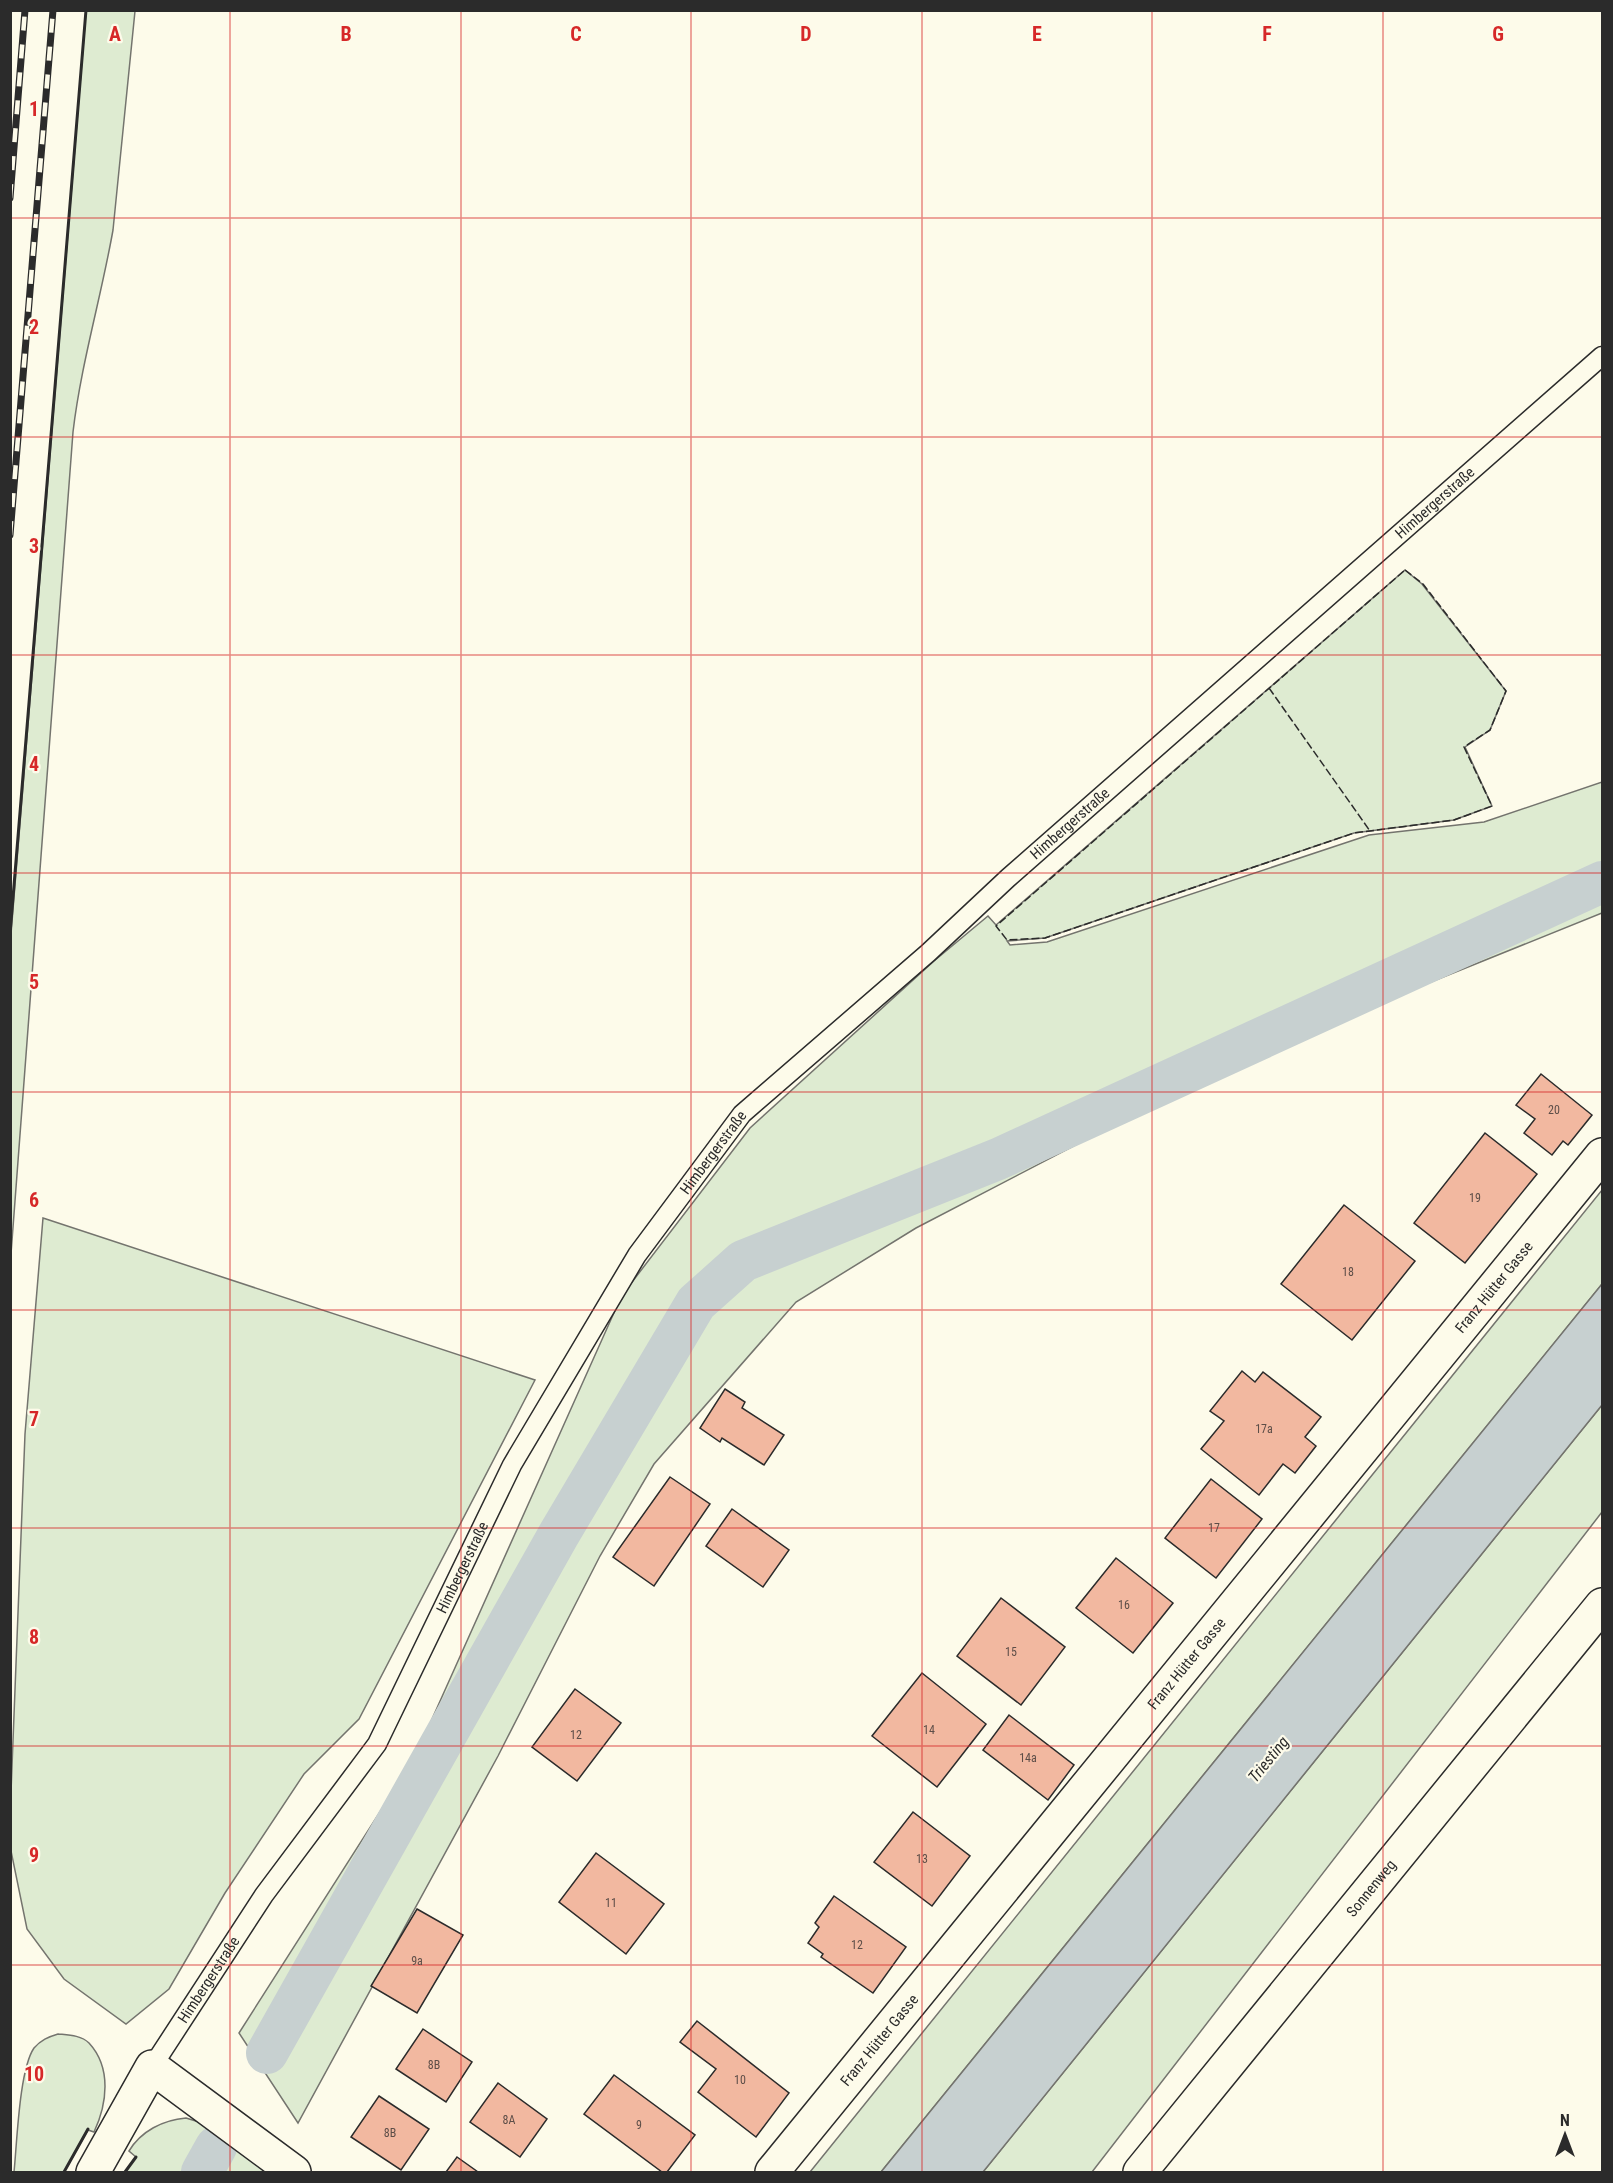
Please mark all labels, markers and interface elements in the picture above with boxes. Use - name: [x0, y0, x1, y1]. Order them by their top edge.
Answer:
- text: A: [109, 22, 121, 46]
- text: B: [340, 22, 352, 46]
- text: C: [570, 22, 582, 46]
- text: D: [800, 22, 812, 46]
- text: E: [1032, 22, 1042, 46]
- text: F: [1262, 22, 1272, 46]
- text: G: [1492, 22, 1504, 46]
- text: 1: [29, 97, 39, 121]
- text: 2: [29, 315, 39, 339]
- street label: Himbergerstraße: [1392, 463, 1478, 542]
- text: 3: [29, 534, 39, 558]
- text: 4: [29, 752, 39, 776]
- street label: Himbergerstraße: [1027, 784, 1113, 863]
- text: 5: [29, 970, 39, 994]
- house number: 20: [1548, 1103, 1560, 1117]
- street label: Himbergerstraße: [676, 1107, 750, 1198]
- text: 6: [29, 1188, 39, 1212]
- house number: 19: [1469, 1191, 1481, 1205]
- street label: Franz Hütter Gasse: [1451, 1238, 1537, 1337]
- house number: 18: [1342, 1265, 1354, 1279]
- text: 7: [29, 1407, 39, 1431]
- house number: 17a: [1255, 1422, 1273, 1436]
- street label: Himbergerstraße: [433, 1519, 492, 1616]
- house number: 17: [1208, 1521, 1220, 1535]
- house number: 16: [1118, 1598, 1130, 1612]
- street label: Franz Hütter Gasse: [1144, 1614, 1230, 1713]
- text: 8: [29, 1625, 39, 1649]
- house number: 15: [1005, 1645, 1017, 1659]
- house number: 14: [923, 1723, 935, 1737]
- house number: 12: [570, 1728, 582, 1742]
- water label: Triesting: [1244, 1732, 1293, 1786]
- house number: 14a: [1019, 1751, 1037, 1765]
- text: 9: [29, 1843, 39, 1867]
- house number: 13: [916, 1852, 928, 1866]
- street label: Sonnenweg: [1343, 1856, 1400, 1920]
- house number: 11: [605, 1896, 617, 1910]
- street label: Himbergerstraße: [174, 1933, 243, 2026]
- house number: 12: [851, 1938, 863, 1952]
- house number: 9a: [411, 1954, 423, 1968]
- street label: Franz Hütter Gasse: [837, 1991, 922, 2090]
- house number: 8B: [428, 2058, 440, 2072]
- text: 10: [24, 2062, 44, 2086]
- house number: 10: [734, 2073, 746, 2087]
- north arrow: [1535, 2105, 1595, 2165]
- text: N: [1560, 2111, 1570, 2130]
- house number: 8A: [503, 2113, 516, 2127]
- house number: 9: [636, 2118, 642, 2132]
- house number: 8B: [384, 2126, 396, 2140]

